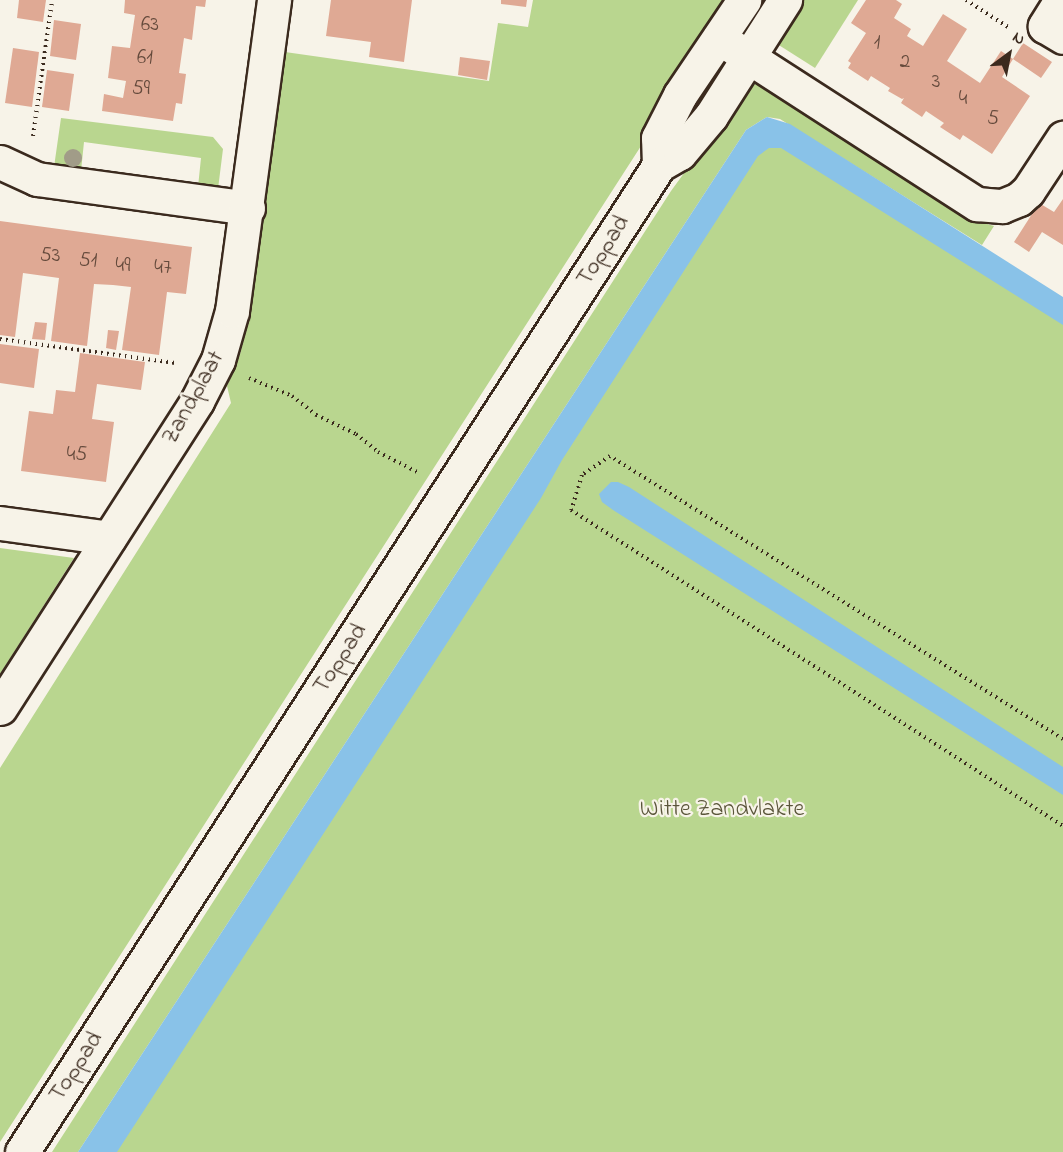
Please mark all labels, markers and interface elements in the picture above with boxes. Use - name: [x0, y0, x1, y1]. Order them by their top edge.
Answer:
- house number: 63: [141, 12, 159, 38]
- north arrow: [979, 24, 1039, 84]
- text: N: [1008, 26, 1029, 52]
- house number: 1: [874, 30, 880, 56]
- house number: 61: [137, 45, 153, 71]
- house number: 2: [900, 49, 910, 75]
- house number: 3: [932, 69, 940, 95]
- house number: 59: [132, 76, 150, 102]
- house number: 4: [959, 86, 967, 112]
- house number: 5: [987, 106, 999, 132]
- street label: Toppad: [571, 210, 637, 292]
- house number: 53: [40, 243, 60, 269]
- house number: 51: [79, 248, 97, 274]
- house number: 49: [116, 253, 130, 279]
- house number: 47: [154, 255, 172, 281]
- street label: Zandplaat: [157, 346, 231, 450]
- house number: 45: [67, 442, 87, 468]
- street label: Toppad: [308, 619, 374, 699]
- park label: Witte Zandvlakte: [640, 796, 804, 824]
- street label: Toppad: [44, 1027, 110, 1107]

